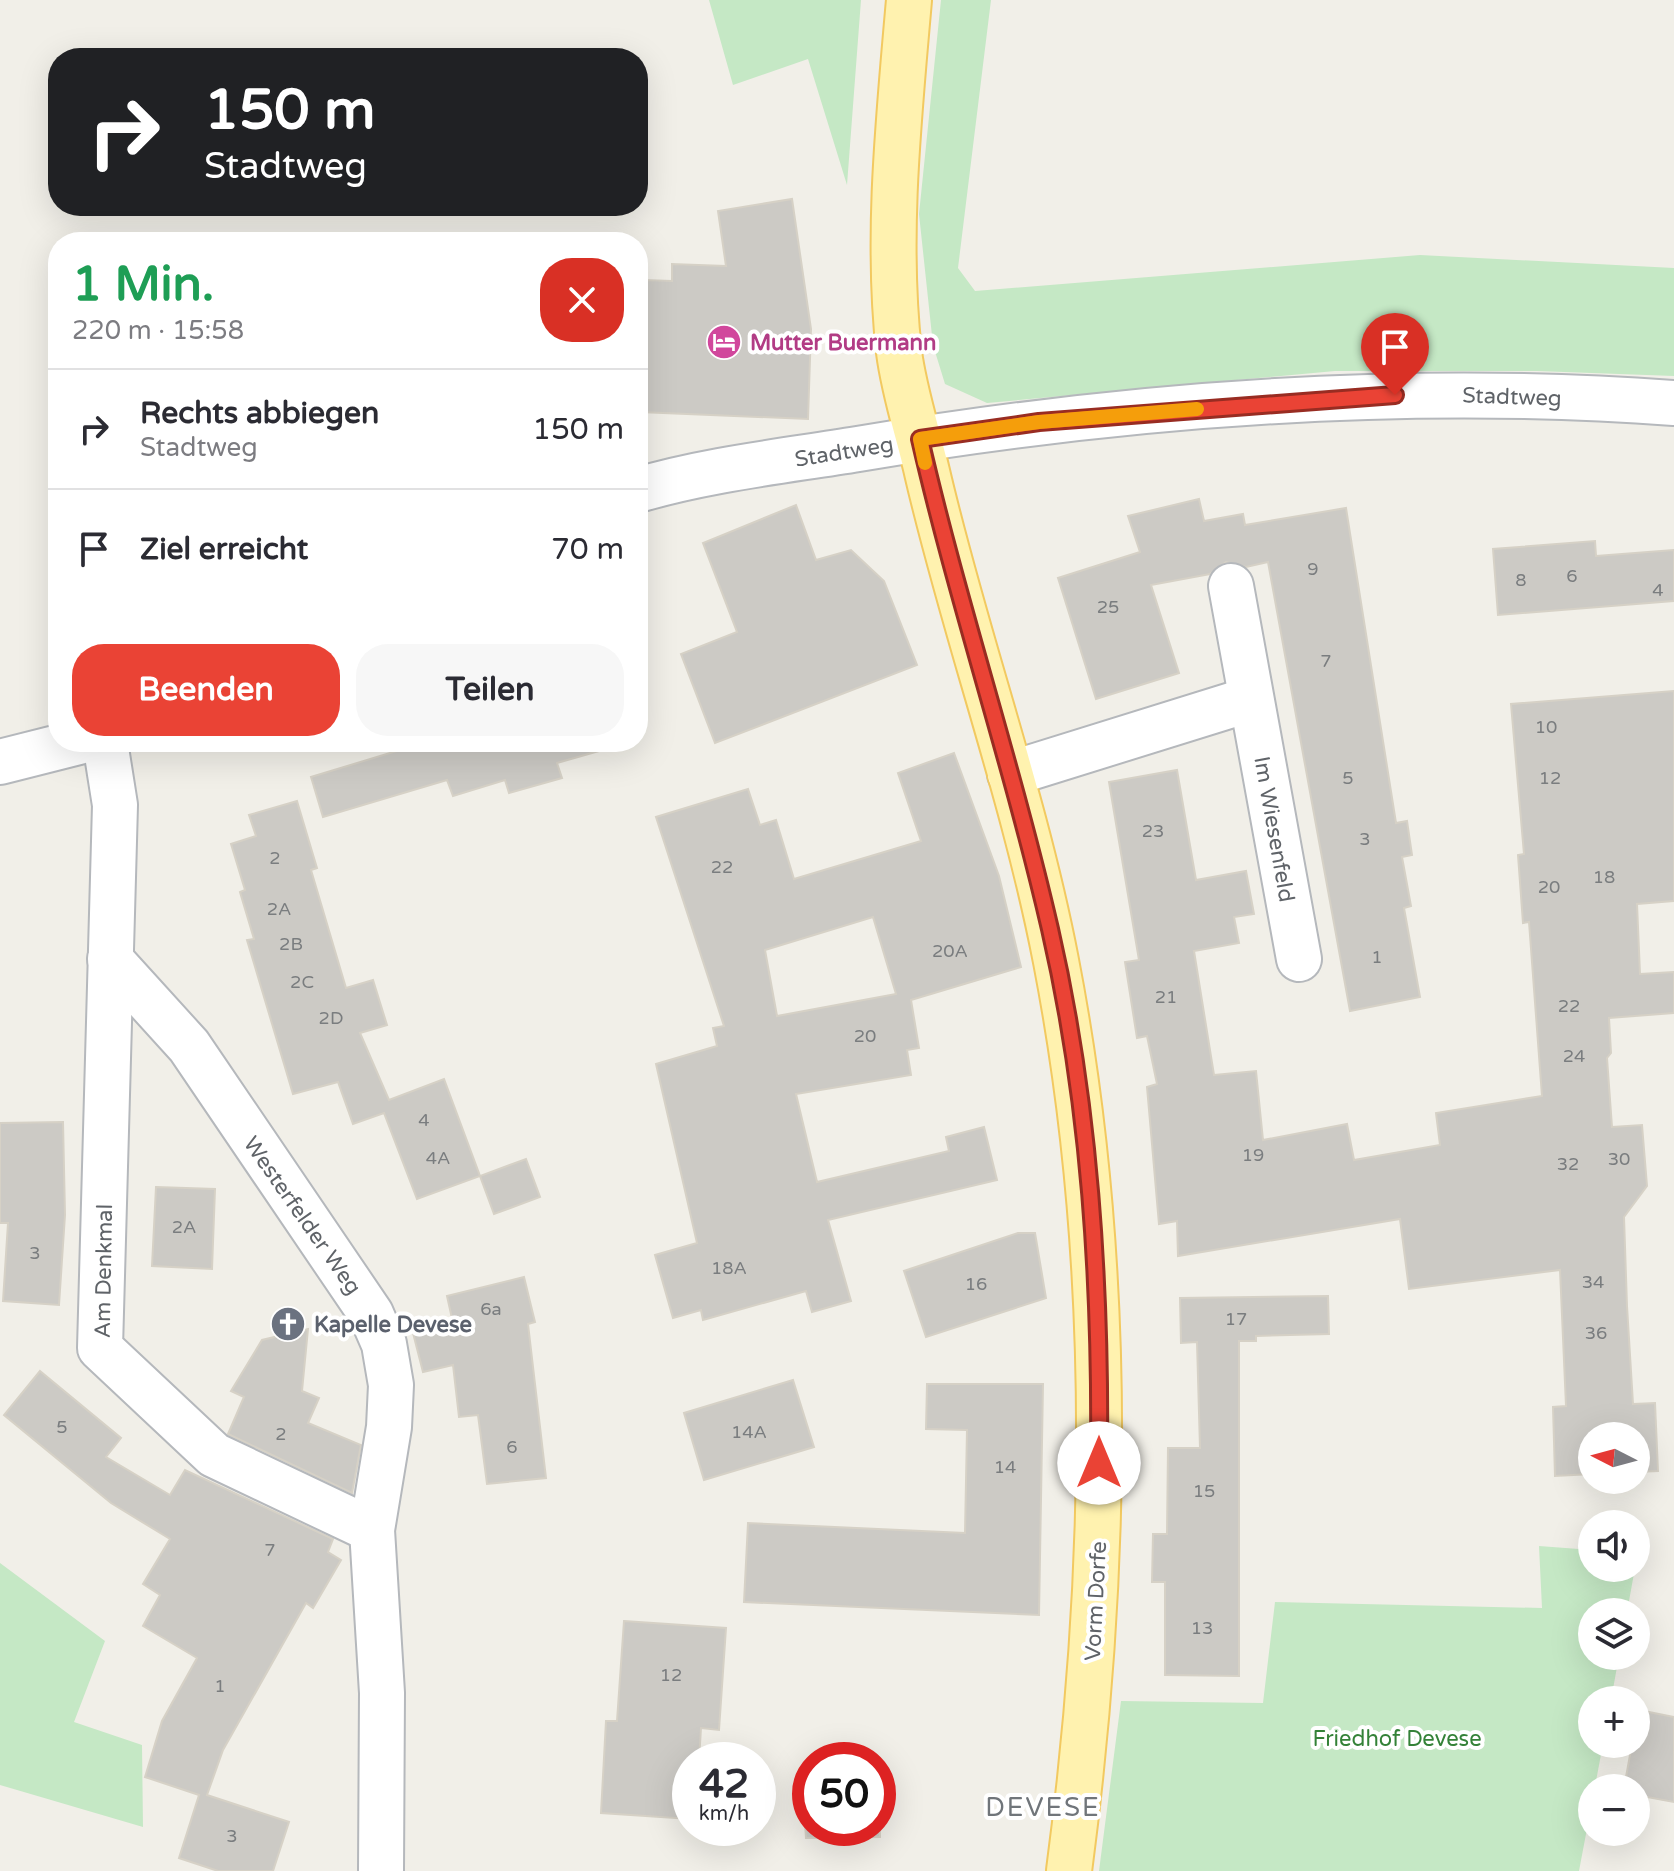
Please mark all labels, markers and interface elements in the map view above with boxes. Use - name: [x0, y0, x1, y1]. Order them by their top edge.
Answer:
- text: 150 m: [204, 77, 375, 144]
- icon: right: [72, 80, 176, 184]
- text: Stadtweg: [204, 145, 367, 188]
- text: 1 Min.: [72, 256, 214, 314]
- button: close: [540, 258, 624, 342]
- pin: [1361, 313, 1429, 395]
- text: 220 m · 15:58: [72, 315, 244, 346]
- hotel icon: Mutter Buermann: [705, 323, 743, 361]
- icon: arrive: [1373, 325, 1417, 369]
- place label: Mutter Buermann: [750, 330, 936, 356]
- street label: Stadtweg: [1462, 382, 1562, 412]
- text: Rechts abbiegen: [140, 395, 379, 432]
- icon: right: [72, 407, 116, 451]
- text: 150 m: [532, 411, 624, 448]
- street label: Stadtweg: [793, 431, 895, 473]
- text: Stadtweg: [140, 432, 258, 463]
- icon: arrive: [72, 527, 116, 571]
- text: Ziel erreicht: [140, 531, 308, 568]
- text: 70 m: [551, 531, 624, 568]
- house number: 9: [1307, 558, 1319, 580]
- house number: 6: [1566, 565, 1578, 587]
- house number: 8: [1515, 569, 1527, 591]
- house number: 4: [1652, 579, 1664, 601]
- house number: 25: [1097, 596, 1119, 618]
- button: Beenden: [72, 644, 340, 736]
- button: Teilen: [356, 644, 624, 736]
- house number: 7: [1320, 650, 1332, 672]
- house number: 10: [1535, 716, 1557, 738]
- street label: Im Wiesenfeld: [1248, 754, 1300, 904]
- house number: 5: [1342, 767, 1354, 789]
- house number: 12: [1539, 767, 1561, 789]
- house number: 23: [1142, 820, 1164, 842]
- house number: 3: [1359, 828, 1371, 850]
- house number: 2: [269, 847, 281, 869]
- house number: 22: [711, 856, 733, 878]
- house number: 18: [1593, 866, 1615, 888]
- house number: 20: [1538, 876, 1560, 898]
- house number: 2A: [267, 898, 291, 920]
- house number: 2B: [279, 933, 303, 955]
- house number: 20A: [932, 940, 968, 962]
- house number: 1: [1371, 946, 1383, 968]
- house number: 2C: [290, 971, 314, 993]
- house number: 21: [1155, 986, 1177, 1008]
- house number: 22: [1558, 995, 1580, 1017]
- house number: 2D: [319, 1007, 343, 1029]
- house number: 20: [854, 1025, 876, 1047]
- house number: 24: [1563, 1045, 1585, 1067]
- house number: 4: [418, 1109, 430, 1131]
- street label: Westerfelder Weg: [238, 1131, 366, 1300]
- house number: 19: [1242, 1144, 1264, 1166]
- house number: 4A: [426, 1147, 450, 1169]
- house number: 30: [1608, 1148, 1630, 1170]
- house number: 32: [1557, 1153, 1579, 1175]
- street label: Am Denkmal: [90, 1204, 118, 1338]
- house number: 2A: [172, 1216, 196, 1238]
- house number: 3: [29, 1242, 41, 1264]
- house number: 18A: [711, 1257, 747, 1279]
- house number: 34: [1582, 1271, 1604, 1293]
- house number: 16: [965, 1273, 987, 1295]
- house number: 6a: [480, 1298, 502, 1320]
- church icon: Kapelle Devese: [269, 1305, 307, 1343]
- house number: 17: [1225, 1308, 1247, 1330]
- place label: Kapelle Devese: [314, 1312, 472, 1338]
- house number: 36: [1585, 1322, 1607, 1344]
- house number: 5: [56, 1416, 68, 1438]
- house number: 14A: [731, 1421, 767, 1443]
- position arrow: [1057, 1421, 1141, 1505]
- north arrow: [1578, 1422, 1650, 1494]
- map controls: [1578, 1422, 1650, 1846]
- house number: 2: [275, 1423, 287, 1445]
- house number: 6: [506, 1436, 518, 1458]
- house number: 14: [994, 1456, 1016, 1478]
- house number: 15: [1193, 1480, 1215, 1502]
- button: sound: [1578, 1510, 1650, 1582]
- house number: 7: [264, 1539, 276, 1561]
- street label: Vorm Dorfe: [1080, 1541, 1112, 1662]
- button: layers: [1578, 1598, 1650, 1670]
- house number: 13: [1191, 1617, 1213, 1639]
- house number: 12: [660, 1664, 682, 1686]
- house number: 1: [214, 1675, 226, 1697]
- button: +: [1578, 1686, 1650, 1758]
- park label: Friedhof Devese: [1312, 1726, 1482, 1752]
- speed limit sign: 50: [792, 1742, 896, 1846]
- text: 42: [699, 1760, 749, 1808]
- button: −: [1578, 1774, 1650, 1846]
- district label: DEVESE: [985, 1792, 1101, 1823]
- text: km/h: [699, 1802, 749, 1826]
- house number: 3: [226, 1825, 238, 1847]

